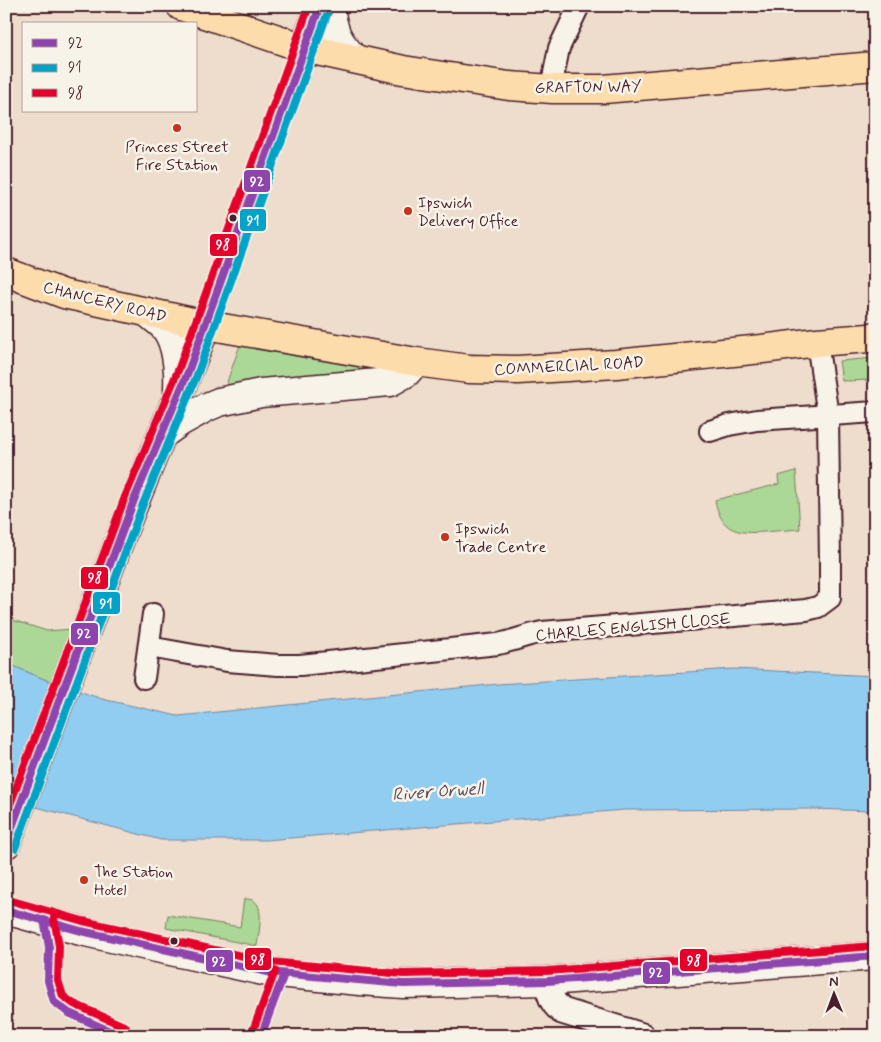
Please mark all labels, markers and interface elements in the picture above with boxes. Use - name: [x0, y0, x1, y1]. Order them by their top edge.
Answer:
- legend: [22, 22, 198, 112]
- text: 92: [68, 34, 83, 54]
- text: 91: [68, 58, 82, 78]
- street label: GRAFTON WAY: [534, 76, 642, 99]
- text: 98: [68, 84, 84, 104]
- marker: Princes Street Fire Station: [171, 122, 183, 134]
- place label: Princes Street Fire Station: [125, 137, 229, 176]
- line badge: 92: [243, 169, 271, 193]
- text: 92: [250, 173, 264, 191]
- place label: Ipswich Delivery Office: [418, 193, 518, 232]
- marker: Ipswich Delivery Office: [402, 205, 414, 217]
- line badge: 91: [239, 208, 267, 232]
- text: 91: [247, 212, 259, 230]
- unlabelled marker: [228, 213, 238, 223]
- line badge: 98: [209, 233, 238, 257]
- text: 98: [216, 236, 231, 254]
- street label: CHANCERY ROAD: [41, 277, 169, 328]
- street label: COMMERCIAL ROAD: [494, 352, 644, 381]
- place label: Ipswich Trade Centre: [455, 519, 546, 558]
- marker: Ipswich Trade Centre: [439, 531, 451, 543]
- line badge: 98: [80, 566, 109, 590]
- text: 98: [88, 569, 103, 587]
- line badge: 91: [92, 591, 121, 615]
- text: 91: [100, 595, 112, 613]
- street label: CHARLES ENGLISH CLOSE: [535, 608, 732, 646]
- line badge: 92: [70, 622, 99, 646]
- text: 92: [77, 625, 91, 643]
- water label: River Orwell: [391, 777, 486, 807]
- place label: The Station Hotel: [94, 862, 173, 901]
- marker: The Station Hotel: [78, 874, 90, 886]
- unlabelled marker: [169, 936, 179, 946]
- line badge: 98: [244, 947, 272, 971]
- line badge: 98: [679, 948, 708, 972]
- line badge: 92: [205, 949, 234, 973]
- text: 98: [251, 951, 266, 969]
- text: 98: [687, 952, 702, 970]
- text: 92: [212, 953, 226, 971]
- line badge: 92: [642, 961, 671, 985]
- text: 92: [649, 964, 663, 982]
- north arrow: [808, 970, 858, 1020]
- text: N: [829, 973, 839, 991]

